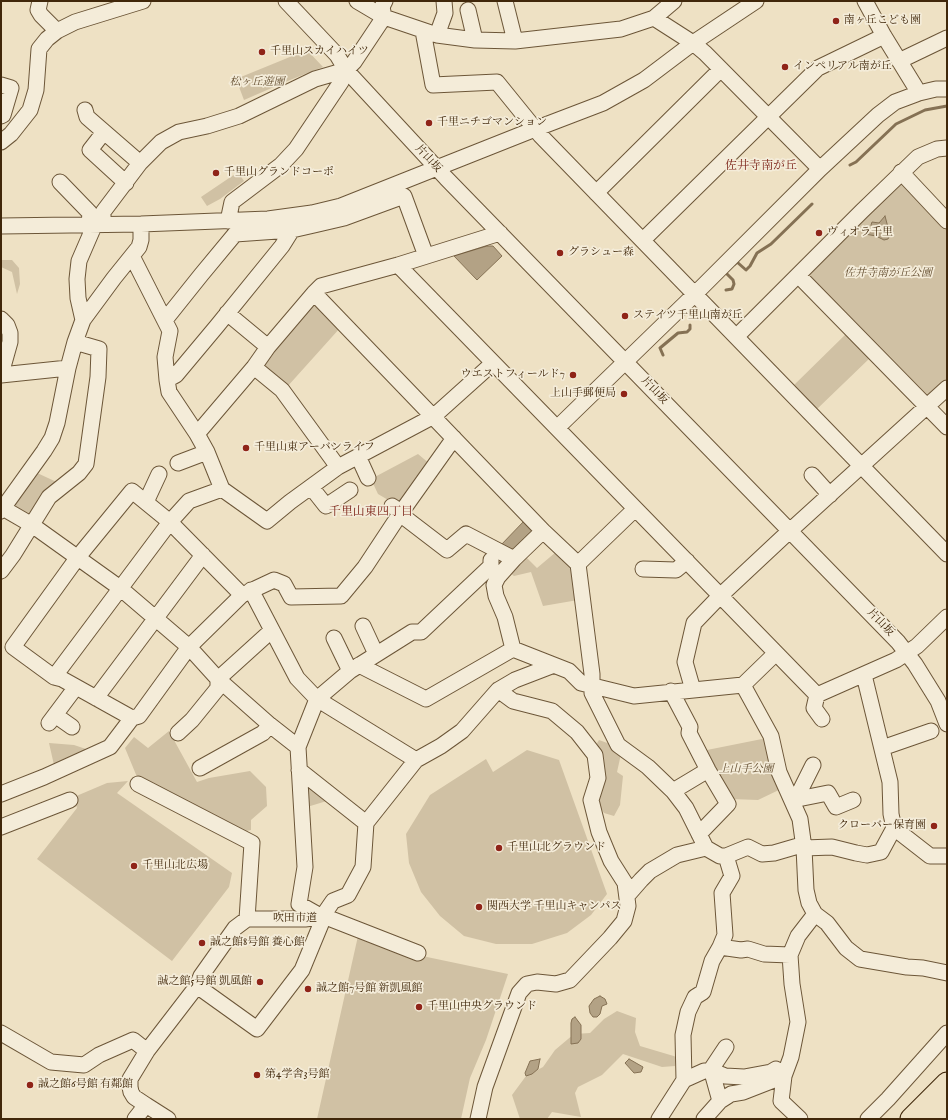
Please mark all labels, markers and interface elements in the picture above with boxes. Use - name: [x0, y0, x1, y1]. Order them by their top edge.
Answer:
- place label: 南ヶ丘こども園: [844, 14, 921, 28]
- marker: 南ヶ丘こども園: [831, 16, 841, 26]
- place label: 千里山スカイハイツ: [270, 45, 369, 59]
- marker: 千里山スカイハイツ: [257, 47, 267, 57]
- place label: インペリアル南が丘: [793, 60, 892, 74]
- marker: インペリアル南が丘: [780, 62, 790, 72]
- park label: 松ヶ丘遊園: [230, 76, 284, 90]
- place label: 千里ニチゴマンション: [437, 116, 547, 130]
- marker: 千里ニチゴマンション: [424, 118, 434, 128]
- street label: 片山坂: [412, 142, 444, 176]
- district label: 佐井寺南が丘: [725, 160, 797, 174]
- place label: 千里山グランドコーポ: [224, 166, 334, 180]
- marker: 千里山グランドコーポ: [211, 168, 221, 178]
- place label: ヴィオラ千里: [827, 226, 893, 240]
- marker: ヴィオラ千里: [814, 228, 824, 238]
- place label: グラシュー森: [568, 246, 634, 260]
- marker: グラシュー森: [555, 248, 565, 258]
- park label: 佐井寺南が丘公園: [844, 267, 932, 281]
- place label: ステイツ千里山南が丘: [633, 309, 743, 323]
- marker: ステイツ千里山南が丘: [620, 311, 630, 321]
- place label: ウエストフィールド7: [461, 368, 565, 382]
- marker: ウエストフィールド7: [568, 370, 578, 380]
- street label: 片山坂: [638, 375, 670, 407]
- place label: 上山手郵便局: [550, 387, 616, 401]
- marker: 上山手郵便局: [619, 389, 629, 399]
- place label: 千里山東アーバンライフ: [254, 441, 375, 455]
- marker: 千里山東アーバンライフ: [241, 443, 251, 453]
- district label: 千里山東四丁目: [329, 506, 413, 520]
- street label: 片山坂: [864, 607, 896, 639]
- park label: 上山手公園: [719, 763, 773, 777]
- place label: クローバー保育園: [838, 819, 926, 833]
- marker: クローバー保育園: [929, 821, 939, 831]
- place label: 千里山北グラウンド: [507, 841, 606, 855]
- marker: 千里山北グラウンド: [494, 843, 504, 853]
- place label: 千里山北広場: [142, 859, 208, 873]
- marker: 千里山北広場: [129, 861, 139, 871]
- place label: 関西大学 千里山キャンパス: [487, 900, 621, 914]
- marker: 関西大学 千里山キャンパス: [474, 902, 484, 912]
- street label: 吹田市道: [273, 912, 317, 926]
- place label: 誠之館8号館 養心館: [210, 936, 305, 950]
- marker: 誠之館8号館 養心館: [197, 938, 207, 948]
- place label: 誠之館5号館 凱風館: [158, 975, 252, 989]
- marker: 誠之館5号館 凱風館: [255, 977, 265, 987]
- place label: 誠之館7号館 新凱風館: [316, 982, 423, 996]
- marker: 誠之館7号館 新凱風館: [303, 984, 313, 994]
- place label: 千里山中央グラウンド: [427, 1000, 537, 1014]
- marker: 千里山中央グラウンド: [414, 1002, 424, 1012]
- place label: 第4学舎3号館: [265, 1068, 330, 1082]
- marker: 第4学舎3号館: [252, 1070, 262, 1080]
- place label: 誠之館6号館 有鄰館: [38, 1078, 133, 1092]
- marker: 誠之館6号館 有鄰館: [25, 1080, 35, 1090]

